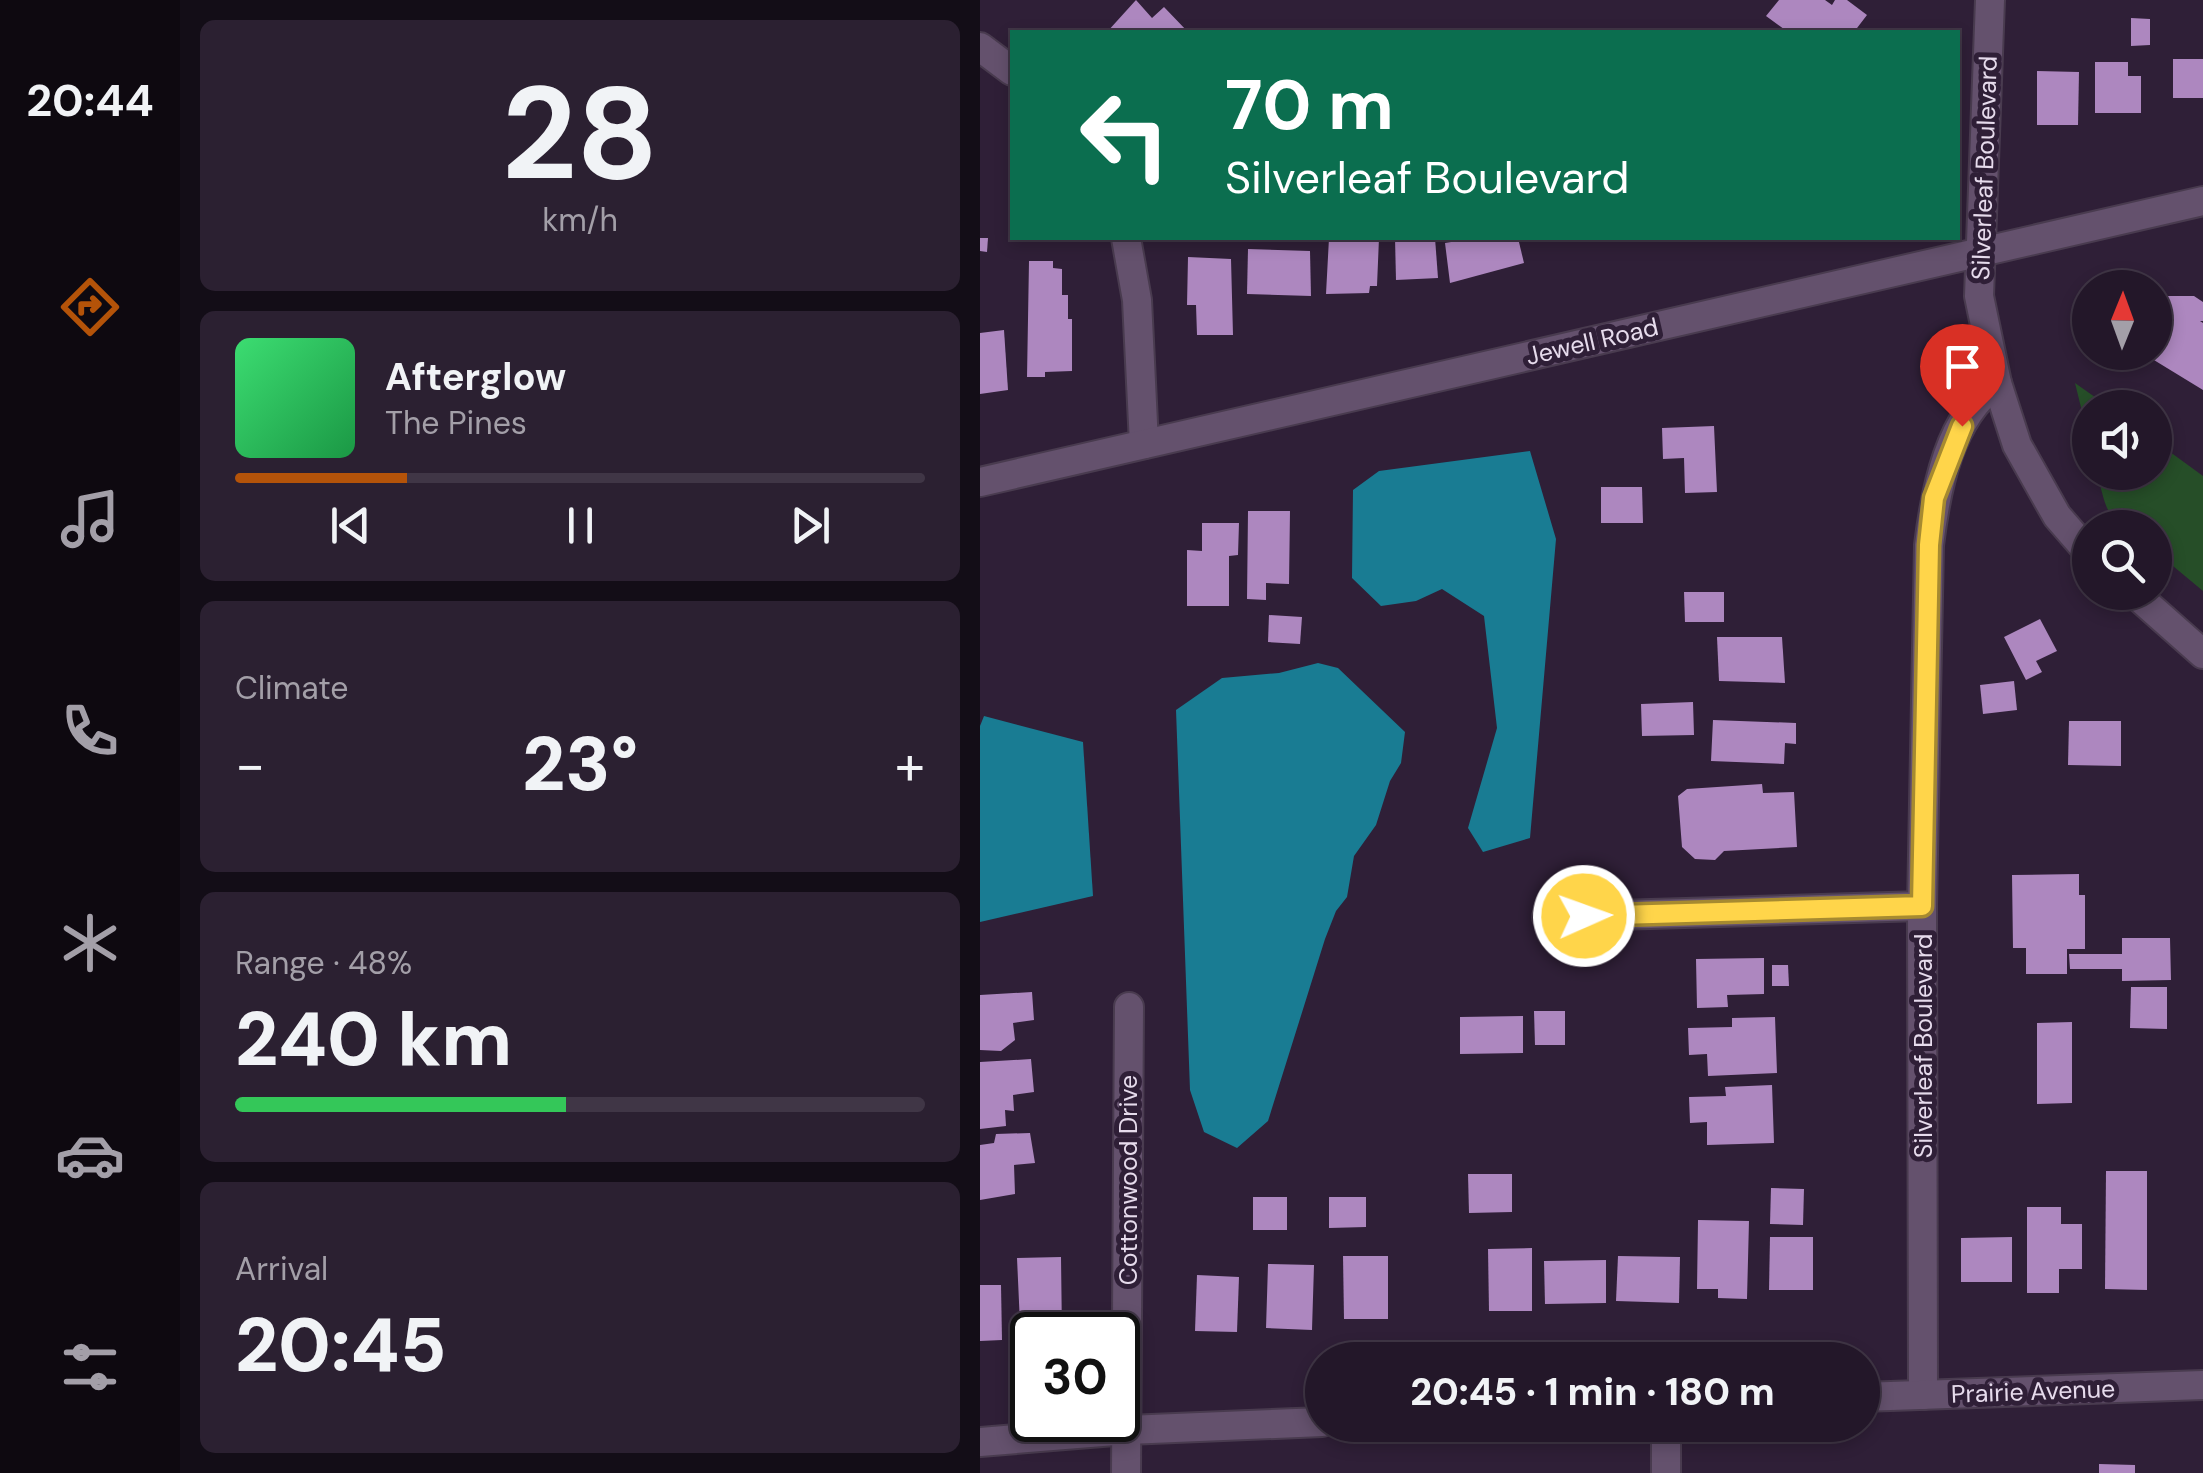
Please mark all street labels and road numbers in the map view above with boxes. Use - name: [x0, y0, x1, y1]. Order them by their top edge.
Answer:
- street label: Silverleaf Boulevard: [1964, 55, 2005, 281]
- street label: Jewell Road: [1523, 310, 1662, 373]
- street label: Silverleaf Boulevard: [1907, 934, 1940, 1158]
- street label: Cottonwood Drive: [1112, 1075, 1145, 1285]
- street label: Prairie Avenue: [1950, 1372, 2116, 1411]

